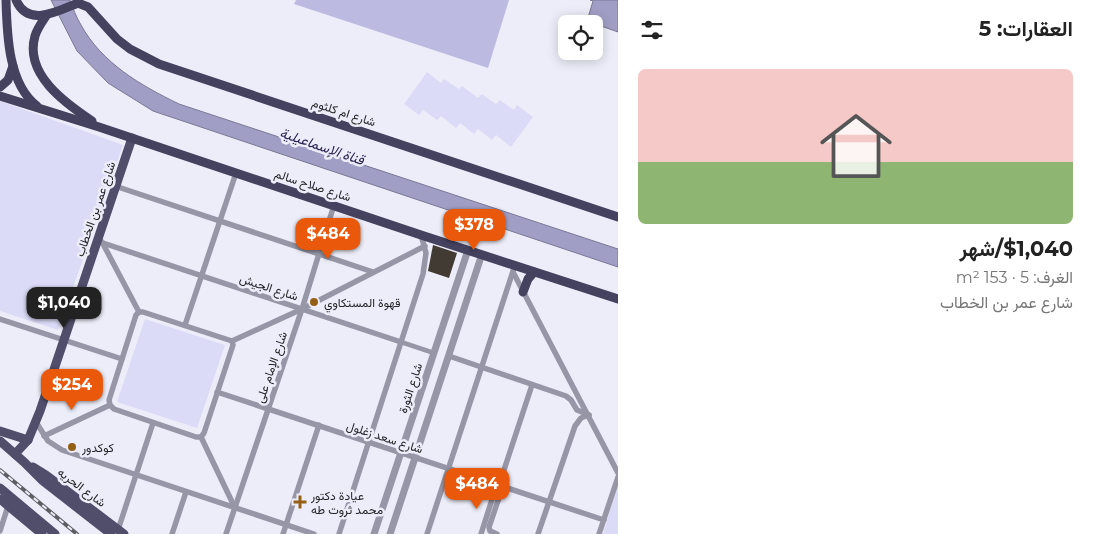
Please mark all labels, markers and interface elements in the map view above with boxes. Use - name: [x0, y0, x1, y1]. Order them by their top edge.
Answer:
- map controls: [558, 15, 603, 60]
- button: locate: [558, 15, 603, 60]
- icon: filters: [638, 16, 666, 44]
- text: العقارات: 5: [979, 16, 1073, 41]
- street label: شارع ام كلثوم: [310, 95, 378, 131]
- icon: home: [811, 101, 901, 191]
- water label: قناة الإسماعيلية: [277, 123, 368, 170]
- street label: شارع عمر بن الخطاب: [72, 159, 120, 259]
- street label: شارع صلاح سالم: [272, 166, 353, 206]
- pin: $378: [444, 208, 504, 251]
- text: $378: [454, 215, 494, 234]
- pin: $484: [298, 218, 358, 260]
- text: $484: [306, 224, 350, 243]
- text: $1,040/شهر: [960, 236, 1073, 261]
- text: الغرف: 5 · 153 m²: [956, 268, 1073, 287]
- street label: شارع الجيش: [237, 270, 300, 305]
- pin: $1,040: [23, 286, 105, 329]
- text: $1,040: [37, 293, 91, 312]
- text: شارع عمر بن الخطاب: [940, 293, 1073, 312]
- place label: قهوة المستكاوي: [324, 295, 400, 313]
- marker: قهوة المستكاوي: [308, 296, 320, 308]
- street label: شارع الإمام على: [252, 329, 292, 405]
- street label: شارع الثورة: [395, 361, 427, 416]
- pin: $254: [42, 368, 102, 411]
- text: $254: [52, 375, 92, 394]
- street label: شارع سعد زغلول: [344, 418, 425, 458]
- place label: كوكدور: [81, 440, 114, 456]
- marker: كوكدور: [66, 441, 78, 453]
- street label: شارع الحريه: [54, 464, 109, 512]
- pin: $484: [447, 468, 507, 510]
- text: $484: [455, 474, 499, 493]
- place label: عيادة دكتور محمد ثروت طه: [310, 488, 383, 518]
- marker: عيادة دكتور محمد ثروت طه: [293, 495, 307, 509]

